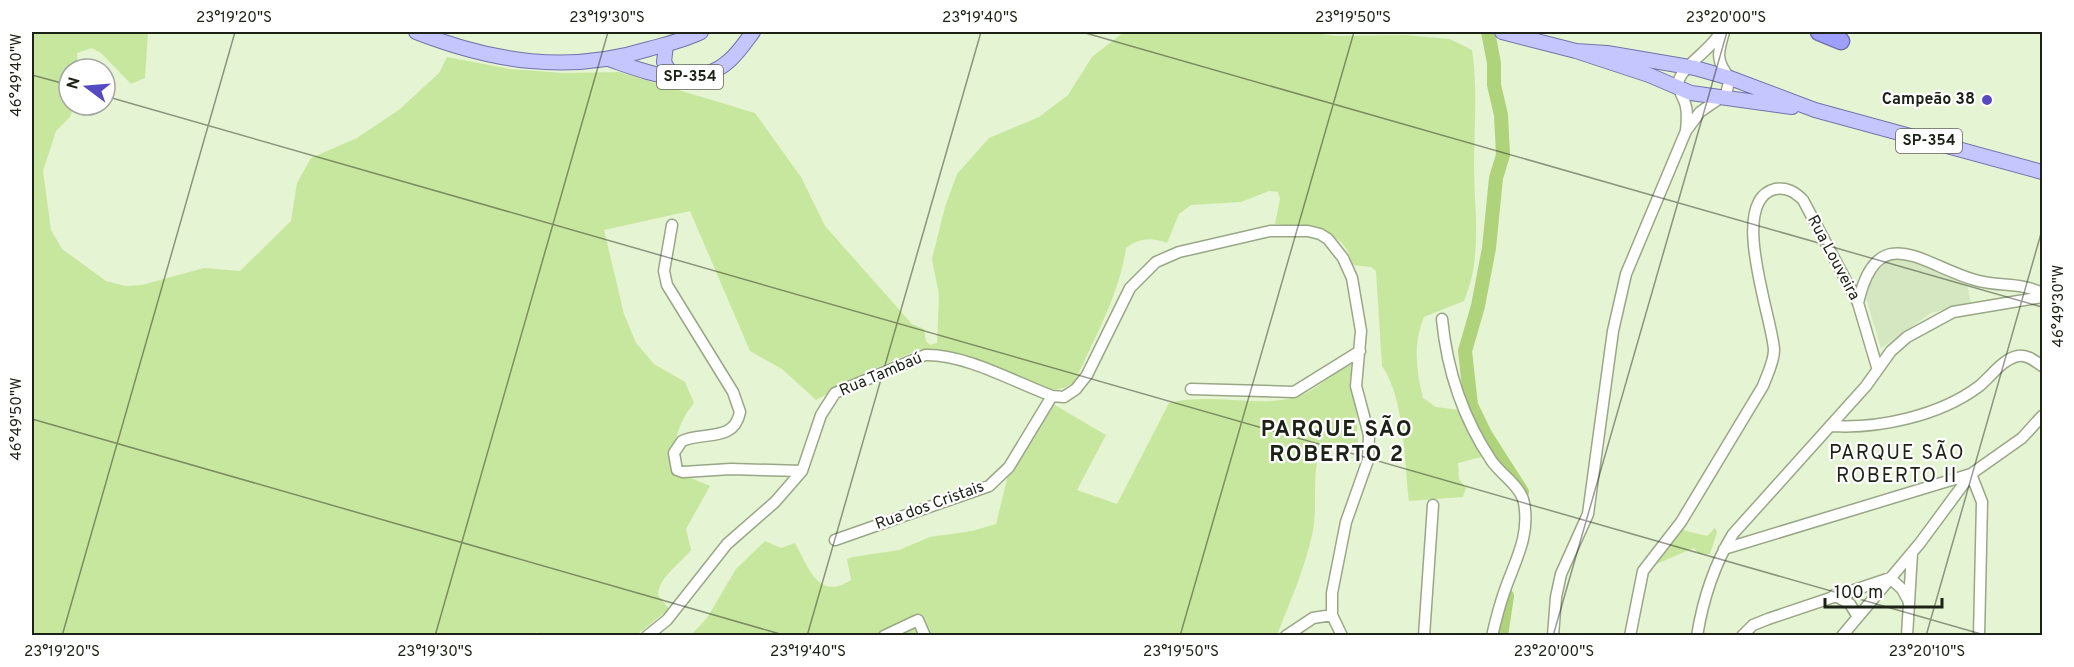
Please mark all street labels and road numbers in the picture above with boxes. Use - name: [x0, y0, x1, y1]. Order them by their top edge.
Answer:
- road number: SP-354: [657, 65, 723, 89]
- road number: SP-354: [1896, 129, 1962, 153]
- street label: Rua Louveira: [1802, 212, 1864, 304]
- street label: Rua Tambaú: [837, 349, 925, 401]
- street label: Rua dos Cristais: [873, 477, 987, 535]

